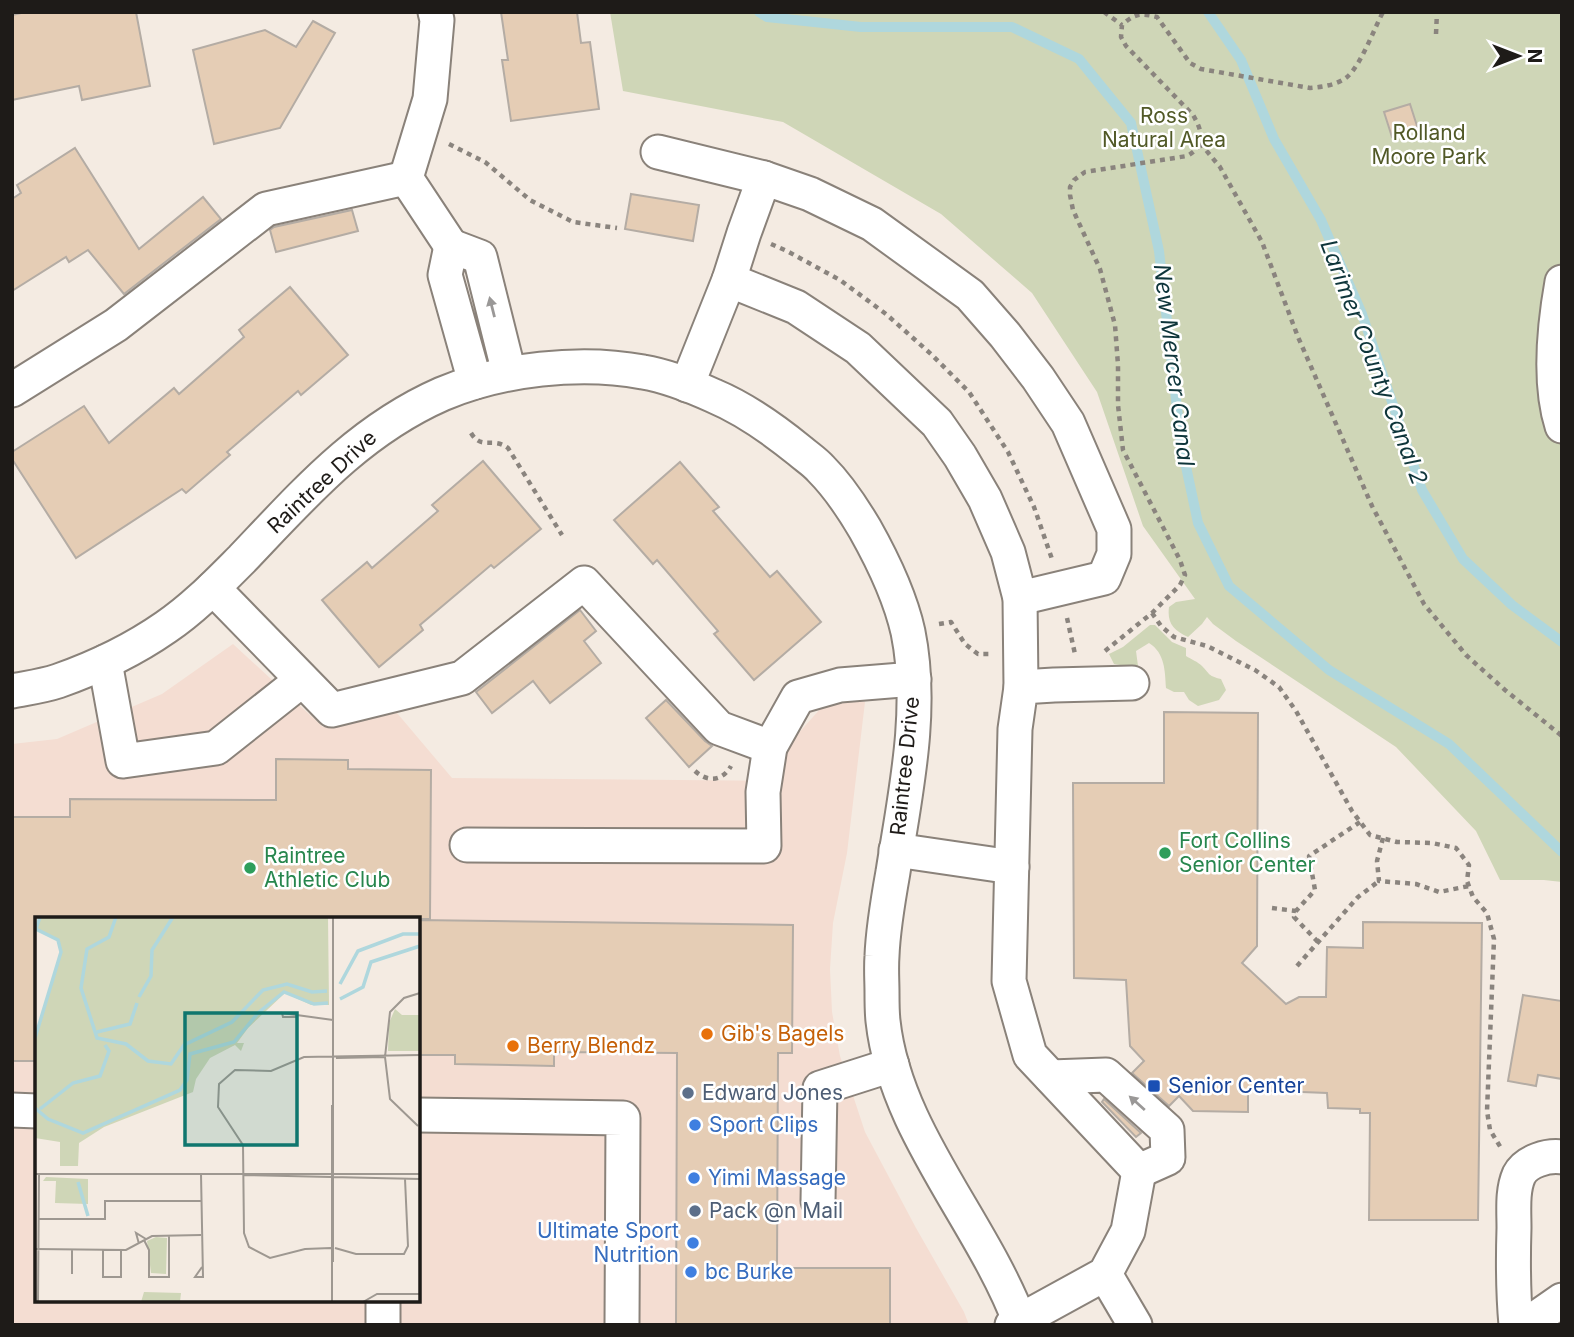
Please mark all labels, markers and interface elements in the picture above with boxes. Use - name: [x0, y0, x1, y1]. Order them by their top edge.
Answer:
- north arrow: [1483, 21, 1553, 91]
- text: N: [1523, 49, 1546, 63]
- park label: Ross Natural Area: [1102, 103, 1226, 152]
- park label: Rolland Moore Park: [1372, 120, 1487, 169]
- water label: Larimer County Canal 2: [1314, 236, 1434, 488]
- water label: New Mercer Canal: [1148, 262, 1200, 468]
- one-way arrow: [486, 296, 497, 318]
- street label: Raintree Drive: [262, 425, 381, 538]
- street label: Raintree Drive: [885, 695, 924, 837]
- place label: Fort Collins Senior Center: [1179, 828, 1316, 877]
- place label: Raintree Athletic Club: [264, 843, 390, 892]
- marker: Fort Collins Senior Center: [1157, 845, 1173, 861]
- marker: Raintree Athletic Club: [242, 860, 258, 876]
- inset map: [35, 917, 420, 1302]
- place label: Gib's Bagels: [721, 1021, 844, 1046]
- marker: Gib's Bagels: [699, 1026, 715, 1042]
- place label: Berry Blendz: [527, 1033, 655, 1058]
- marker: Berry Blendz: [505, 1038, 521, 1054]
- place label: Senior Center: [1168, 1073, 1305, 1098]
- marker: Senior Center: [1146, 1078, 1162, 1094]
- place label: Edward Jones: [702, 1080, 843, 1105]
- marker: Edward Jones: [680, 1085, 696, 1101]
- one-way arrow: [1128, 1096, 1145, 1111]
- place label: Sport Clips: [709, 1112, 818, 1137]
- marker: Sport Clips: [687, 1117, 703, 1133]
- place label: Yimi Massage: [708, 1165, 846, 1190]
- marker: Yimi Massage: [686, 1170, 702, 1186]
- place label: Pack @n Mail: [709, 1198, 843, 1223]
- marker: Pack @n Mail: [687, 1203, 703, 1219]
- place label: Ultimate Sport Nutrition: [537, 1218, 679, 1267]
- marker: Ultimate Sport Nutrition: [685, 1235, 701, 1251]
- place label: bc Burke: [705, 1259, 793, 1284]
- marker: bc Burke: [683, 1264, 699, 1280]

